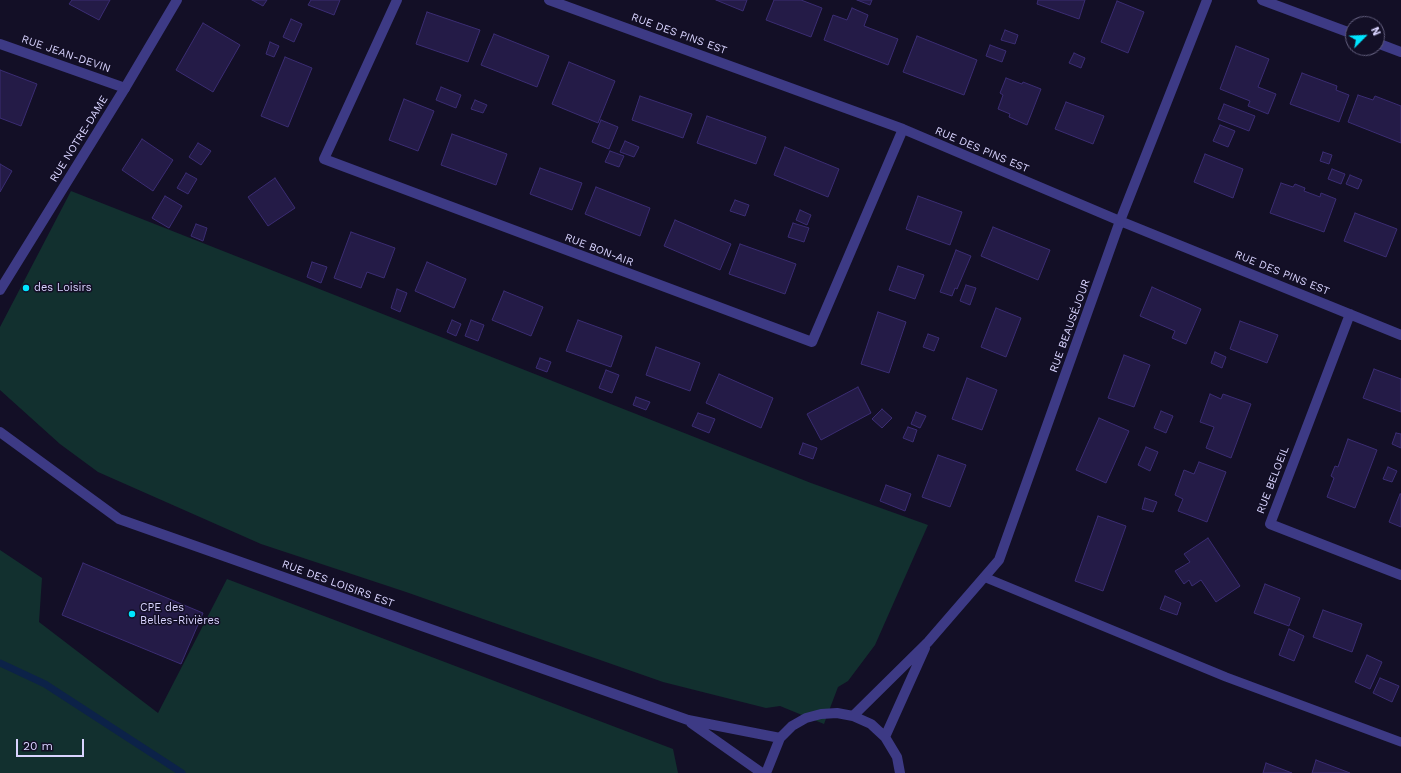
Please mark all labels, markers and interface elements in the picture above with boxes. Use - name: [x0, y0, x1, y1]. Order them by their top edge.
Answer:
- street label: RUE DES PINS EST: [629, 11, 729, 57]
- north arrow: [1345, 16, 1385, 56]
- text: N: [1368, 25, 1383, 38]
- street label: RUE JEAN-DEVIN: [20, 33, 112, 75]
- street label: RUE NOTRE-DAME: [47, 93, 111, 185]
- street label: RUE DES PINS EST: [933, 124, 1031, 176]
- street label: RUE BON-AIR: [563, 231, 635, 269]
- street label: RUE DES PINS EST: [1233, 248, 1331, 298]
- street label: RUE BEAUSÉJOUR: [1047, 278, 1093, 374]
- place label: des Loisirs: [34, 281, 92, 295]
- marker: des Loisirs: [21, 283, 31, 293]
- street label: RUE BELOEIL: [1254, 444, 1292, 516]
- street label: RUE DES LOISIRS EST: [280, 558, 396, 610]
- place label: CPE des Belles-Rivières: [140, 601, 220, 627]
- marker: CPE des Belles-Rivières: [127, 609, 137, 619]
- scale bar: [18, 731, 86, 757]
- text: 20 m: [23, 739, 53, 753]

